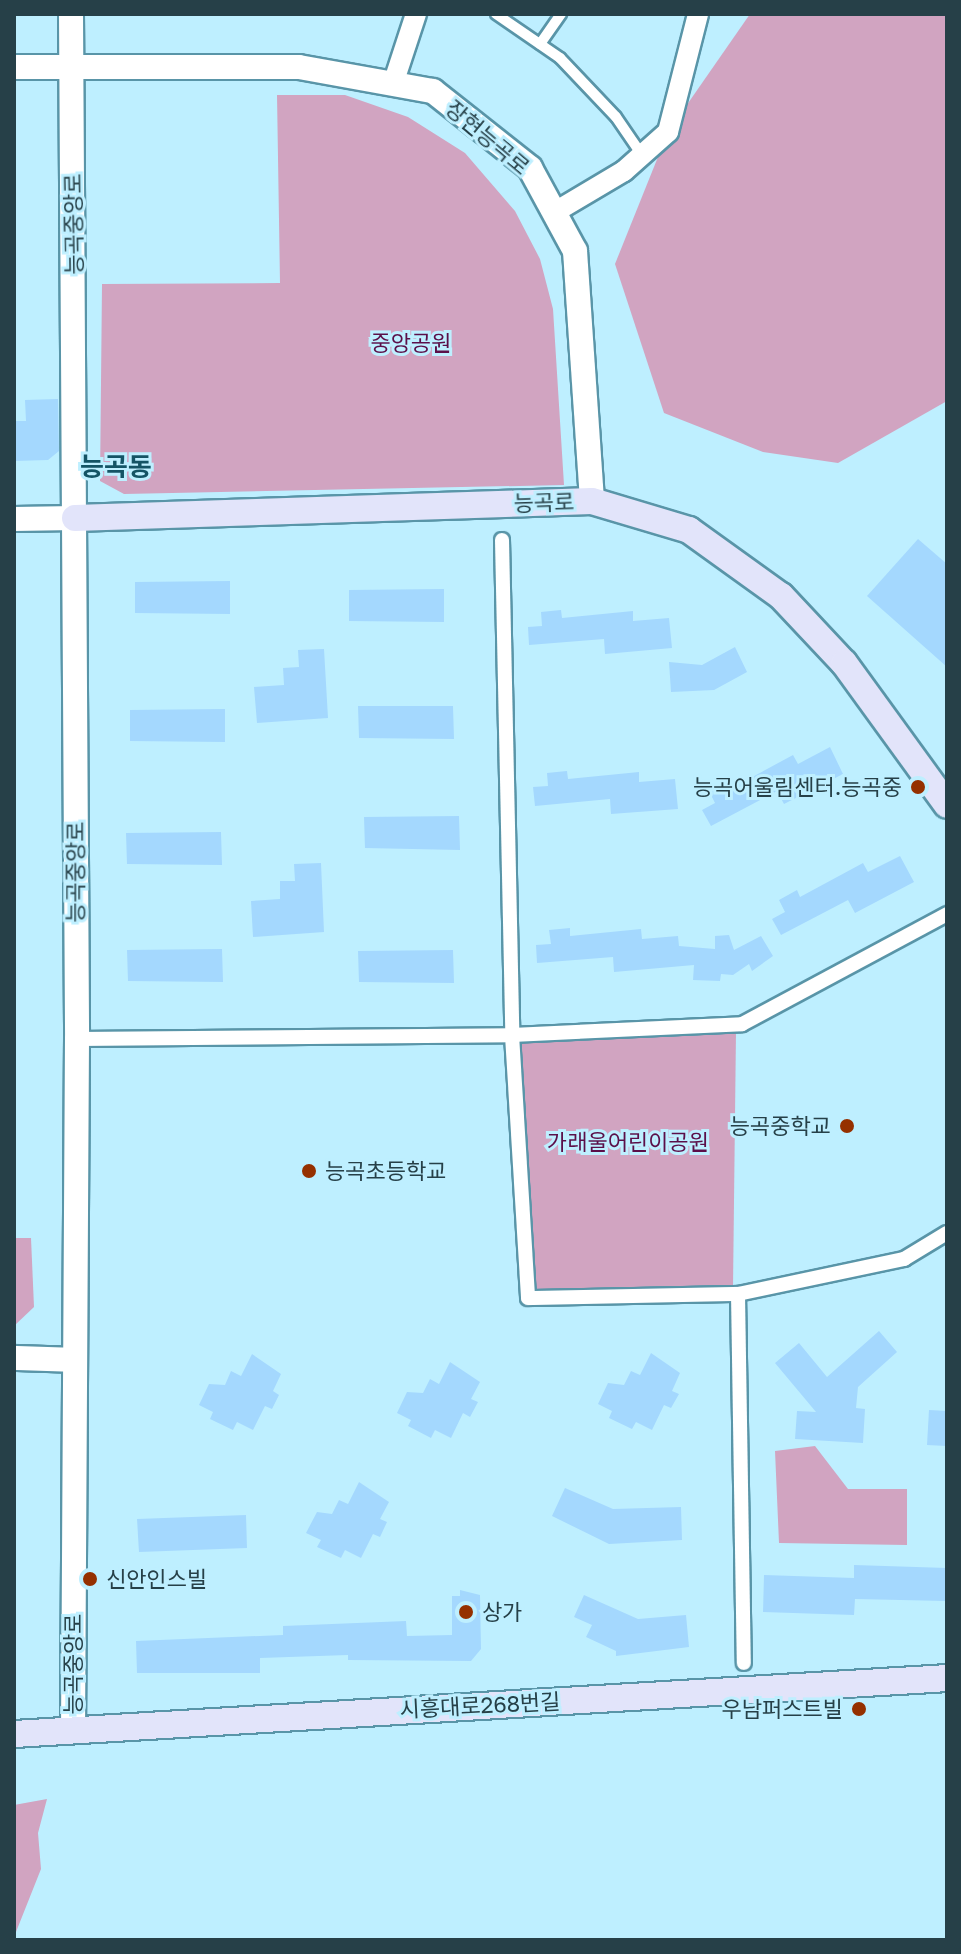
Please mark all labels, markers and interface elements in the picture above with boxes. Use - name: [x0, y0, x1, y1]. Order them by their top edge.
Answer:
- street label: 장현능곡로: [441, 94, 535, 180]
- street label: 능곡중앙로: [59, 173, 87, 275]
- park label: 중앙공원: [371, 330, 451, 356]
- district label: 능곡동: [80, 451, 152, 483]
- street label: 능곡로: [513, 488, 575, 516]
- place label: 능곡어울림센터.능곡중: [693, 774, 902, 800]
- marker: 능곡어울림센터.능곡중: [909, 778, 927, 796]
- street label: 능곡중앙로: [62, 821, 88, 923]
- place label: 능곡중학교: [730, 1113, 831, 1139]
- marker: 능곡중학교: [838, 1117, 856, 1135]
- park label: 가래울어린이공원: [547, 1129, 709, 1155]
- place label: 능곡초등학교: [325, 1158, 446, 1184]
- marker: 능곡초등학교: [300, 1162, 318, 1180]
- place label: 신안인스빌: [106, 1566, 207, 1592]
- marker: 신안인스빌: [81, 1570, 99, 1588]
- place label: 상가: [482, 1599, 522, 1625]
- marker: 상가: [457, 1603, 475, 1621]
- street label: 능곡중앙로: [60, 1613, 86, 1715]
- street label: 시흥대로268번길: [399, 1688, 561, 1722]
- place label: 우남퍼스트빌: [722, 1696, 843, 1722]
- marker: 우남퍼스트빌: [850, 1700, 868, 1718]

